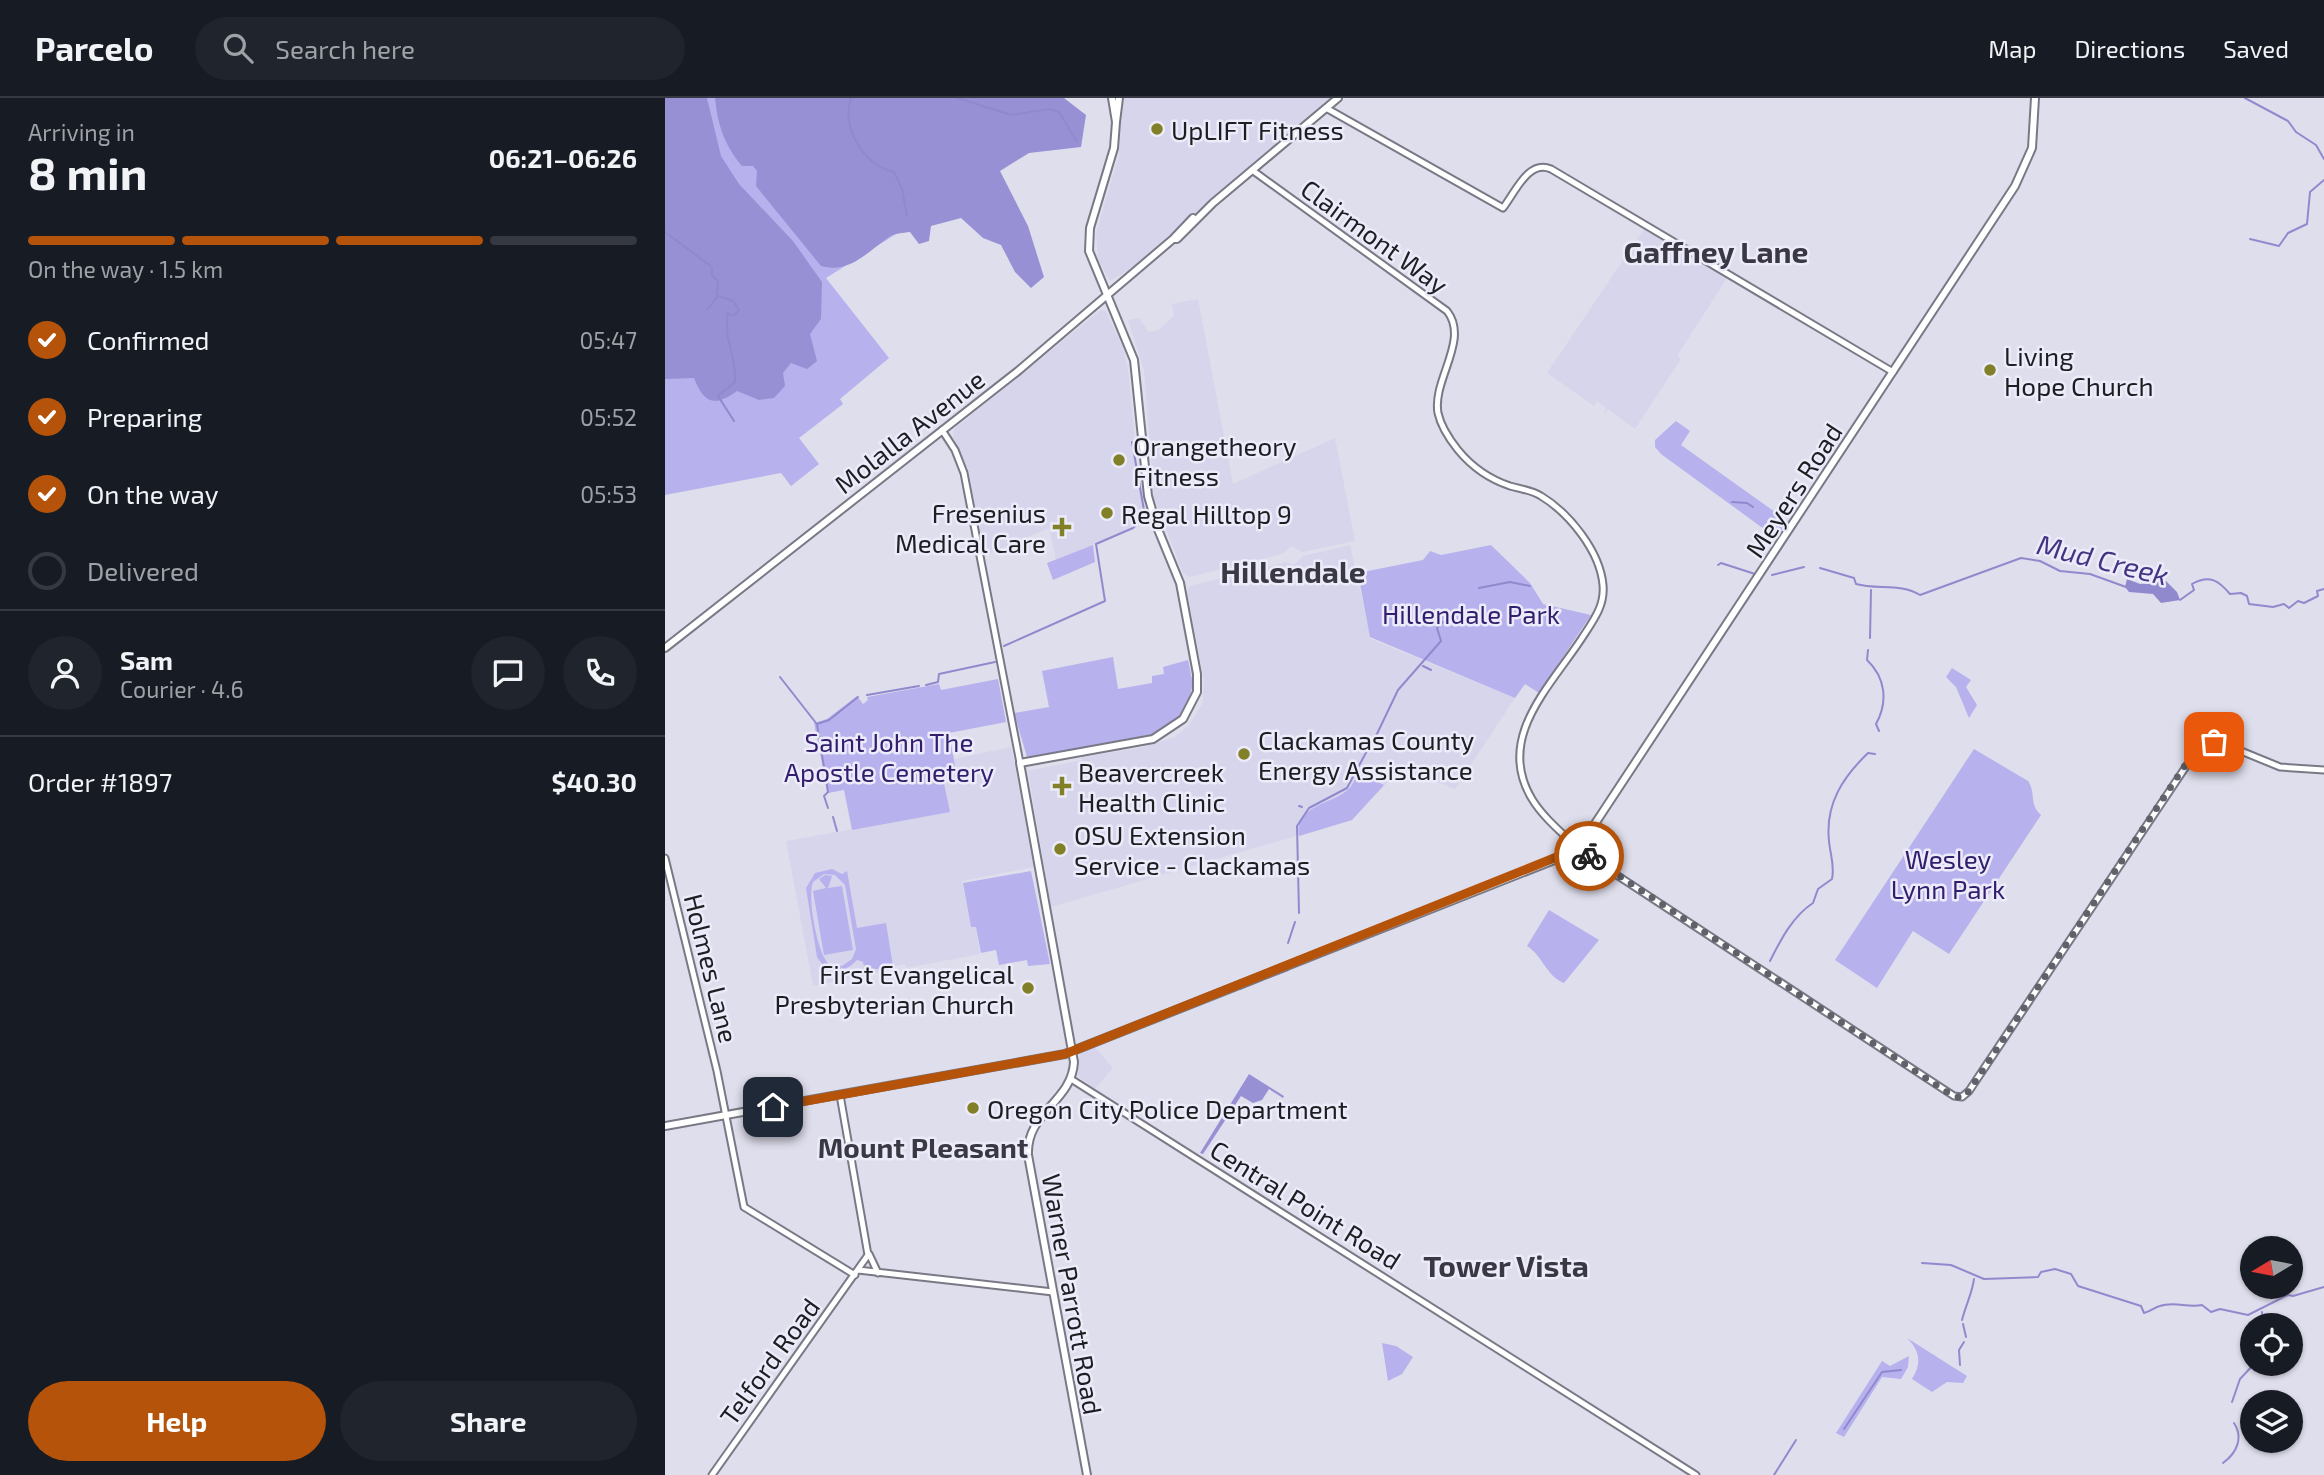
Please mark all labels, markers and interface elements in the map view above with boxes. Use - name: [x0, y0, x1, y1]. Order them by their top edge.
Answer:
- search box: [195, 17, 685, 80]
- text: Parcelo: [35, 28, 153, 68]
- icon: search: [219, 29, 257, 67]
- text: Search here: [275, 33, 415, 64]
- text: Map: [1988, 34, 2036, 63]
- text: Directions: [2074, 34, 2185, 63]
- text: Saved: [2223, 34, 2289, 63]
- place label: UpLIFT Fitness: [1171, 114, 1344, 145]
- text: Arriving in: [28, 118, 135, 146]
- marker: UpLIFT Fitness: [1149, 121, 1165, 137]
- text: 06:21–06:26: [489, 142, 637, 173]
- text: 8 min: [28, 144, 147, 199]
- street label: Clairmont Way: [1295, 172, 1455, 300]
- district label: Gaffney Lane: [1624, 233, 1808, 270]
- text: On the way · 1.5 km: [28, 255, 223, 283]
- icon: check: [28, 321, 66, 359]
- text: Confirmed: [87, 324, 210, 355]
- text: 05:47: [579, 326, 637, 354]
- place label: Living Hope Church: [2004, 340, 2154, 401]
- marker: Living Hope Church: [1982, 362, 1998, 378]
- street label: Molalla Avenue: [828, 363, 990, 499]
- icon: check: [28, 398, 66, 436]
- text: Preparing: [87, 401, 202, 432]
- text: 05:52: [580, 403, 637, 431]
- street label: Meyers Road: [1738, 417, 1848, 563]
- place label: Orangetheory Fitness: [1133, 430, 1297, 491]
- marker: Orangetheory Fitness: [1111, 452, 1127, 468]
- icon: check: [28, 475, 66, 513]
- text: On the way: [87, 478, 218, 509]
- text: 05:53: [580, 480, 637, 508]
- place label: Fresenius Medical Care: [895, 497, 1046, 558]
- place label: Regal Hilltop 9: [1121, 498, 1292, 529]
- marker: Regal Hilltop 9: [1099, 505, 1115, 521]
- marker: Fresenius Medical Care: [1052, 517, 1072, 537]
- water label: Mud Creek: [2034, 526, 2172, 592]
- district label: Hillendale: [1220, 553, 1366, 589]
- text: Delivered: [87, 555, 199, 586]
- park label: Hillendale Park: [1382, 598, 1560, 629]
- button: person: [28, 636, 102, 710]
- button: chat: [471, 636, 545, 710]
- button: phone: [563, 636, 637, 710]
- text: Sam: [120, 644, 173, 675]
- text: Courier · 4.6: [120, 675, 244, 703]
- pin: [2184, 712, 2244, 772]
- icon: bag: [2195, 723, 2233, 761]
- place label: Clackamas County Energy Assistance: [1258, 724, 1475, 785]
- park label: Saint John The Apostle Cemetery: [784, 726, 994, 787]
- marker: Clackamas County Energy Assistance: [1236, 746, 1252, 762]
- place label: Beavercreek Health Clinic: [1078, 756, 1225, 817]
- text: Order #1897: [28, 766, 172, 797]
- text: $40.30: [551, 766, 637, 797]
- marker: Beavercreek Health Clinic: [1052, 776, 1072, 796]
- place label: OSU Extension Service - Clackamas: [1074, 819, 1310, 880]
- courier: [1554, 821, 1624, 891]
- icon: bike: [1570, 837, 1608, 875]
- marker: OSU Extension Service - Clackamas: [1052, 841, 1068, 857]
- park label: Wesley Lynn Park: [1891, 843, 2005, 904]
- street label: Holmes Lane: [679, 890, 745, 1046]
- place label: First Evangelical Presbyterian Church: [774, 958, 1014, 1019]
- marker: First Evangelical Presbyterian Church: [1020, 980, 1036, 996]
- pin: [743, 1077, 803, 1137]
- icon: home: [754, 1088, 792, 1126]
- place label: Oregon City Police Department: [987, 1093, 1348, 1124]
- marker: Oregon City Police Department: [965, 1100, 981, 1116]
- district label: Mount Pleasant: [818, 1130, 1028, 1164]
- street label: Central Point Road: [1205, 1133, 1407, 1275]
- street label: Warner Parrott Road: [1037, 1171, 1109, 1417]
- north arrow: [2240, 1236, 2303, 1298]
- map controls: [2240, 1236, 2303, 1453]
- district label: Tower Vista: [1423, 1247, 1589, 1283]
- street label: Telford Road: [713, 1292, 825, 1430]
- button: locate: [2240, 1313, 2303, 1376]
- button: Help: [28, 1381, 326, 1461]
- button: Share: [340, 1381, 637, 1461]
- button: layers: [2240, 1390, 2303, 1453]

